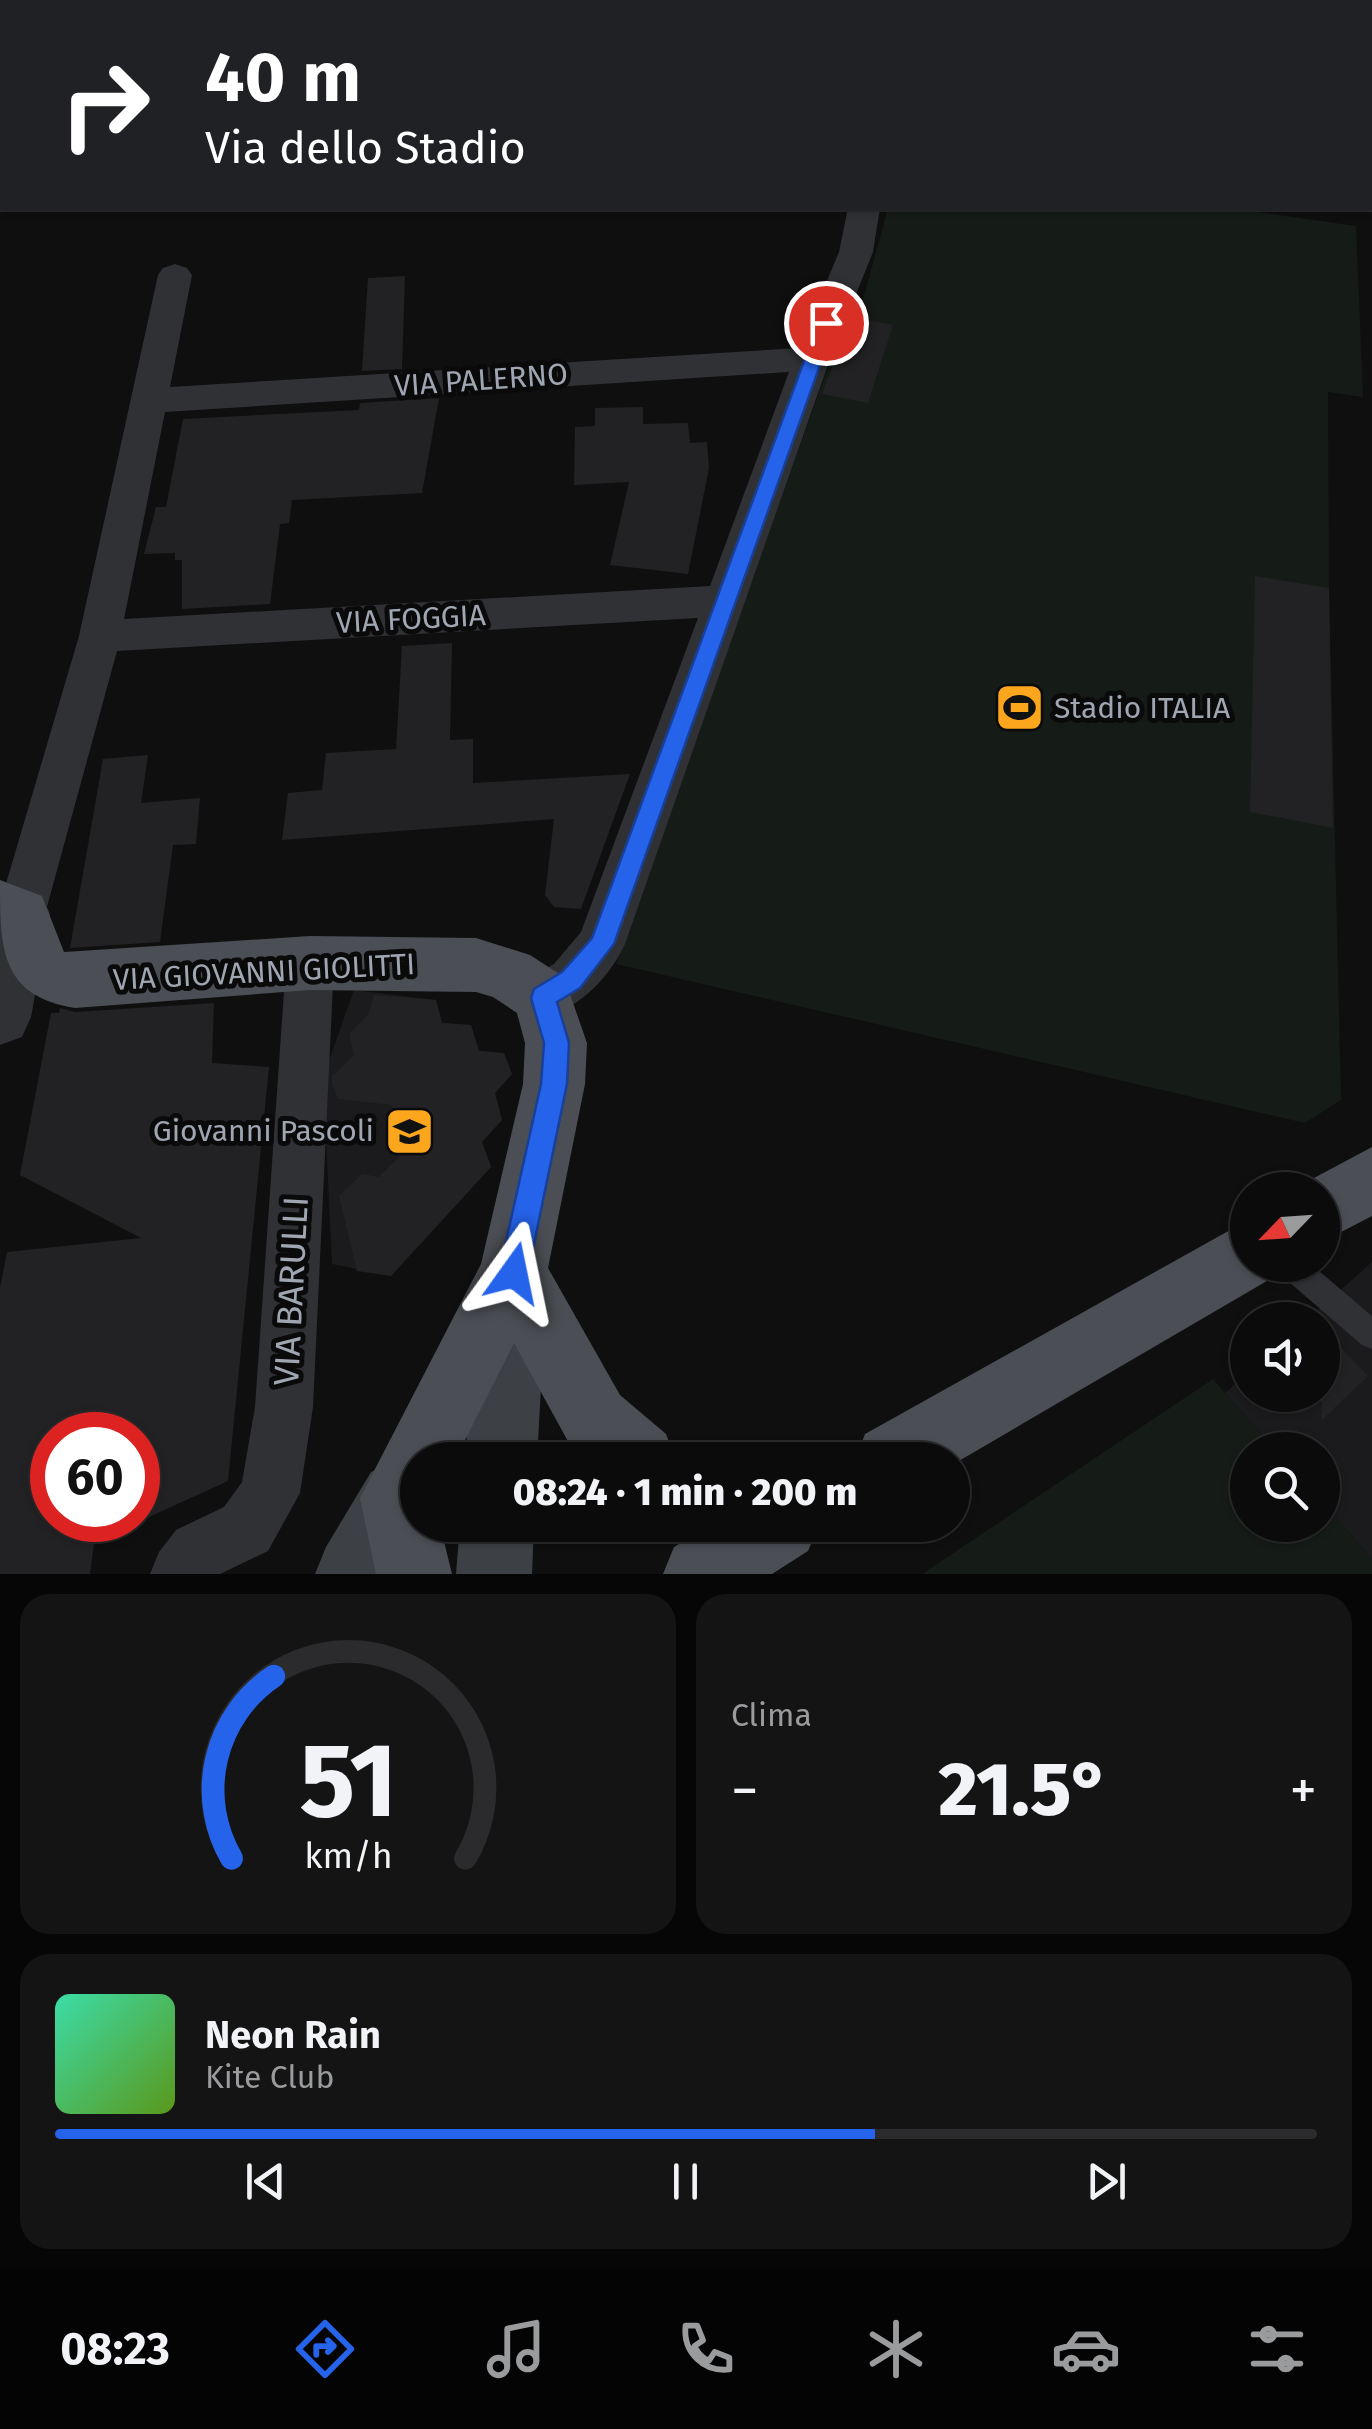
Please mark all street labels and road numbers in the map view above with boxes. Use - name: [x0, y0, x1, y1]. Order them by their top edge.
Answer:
- street label: VIA PALERNO: [393, 356, 569, 404]
- street label: VIA FOGGIA: [335, 597, 487, 641]
- street label: VIA GIOVANNI GIOLITTI: [112, 946, 416, 998]
- street label: VIA BARULLI: [265, 1195, 317, 1387]

